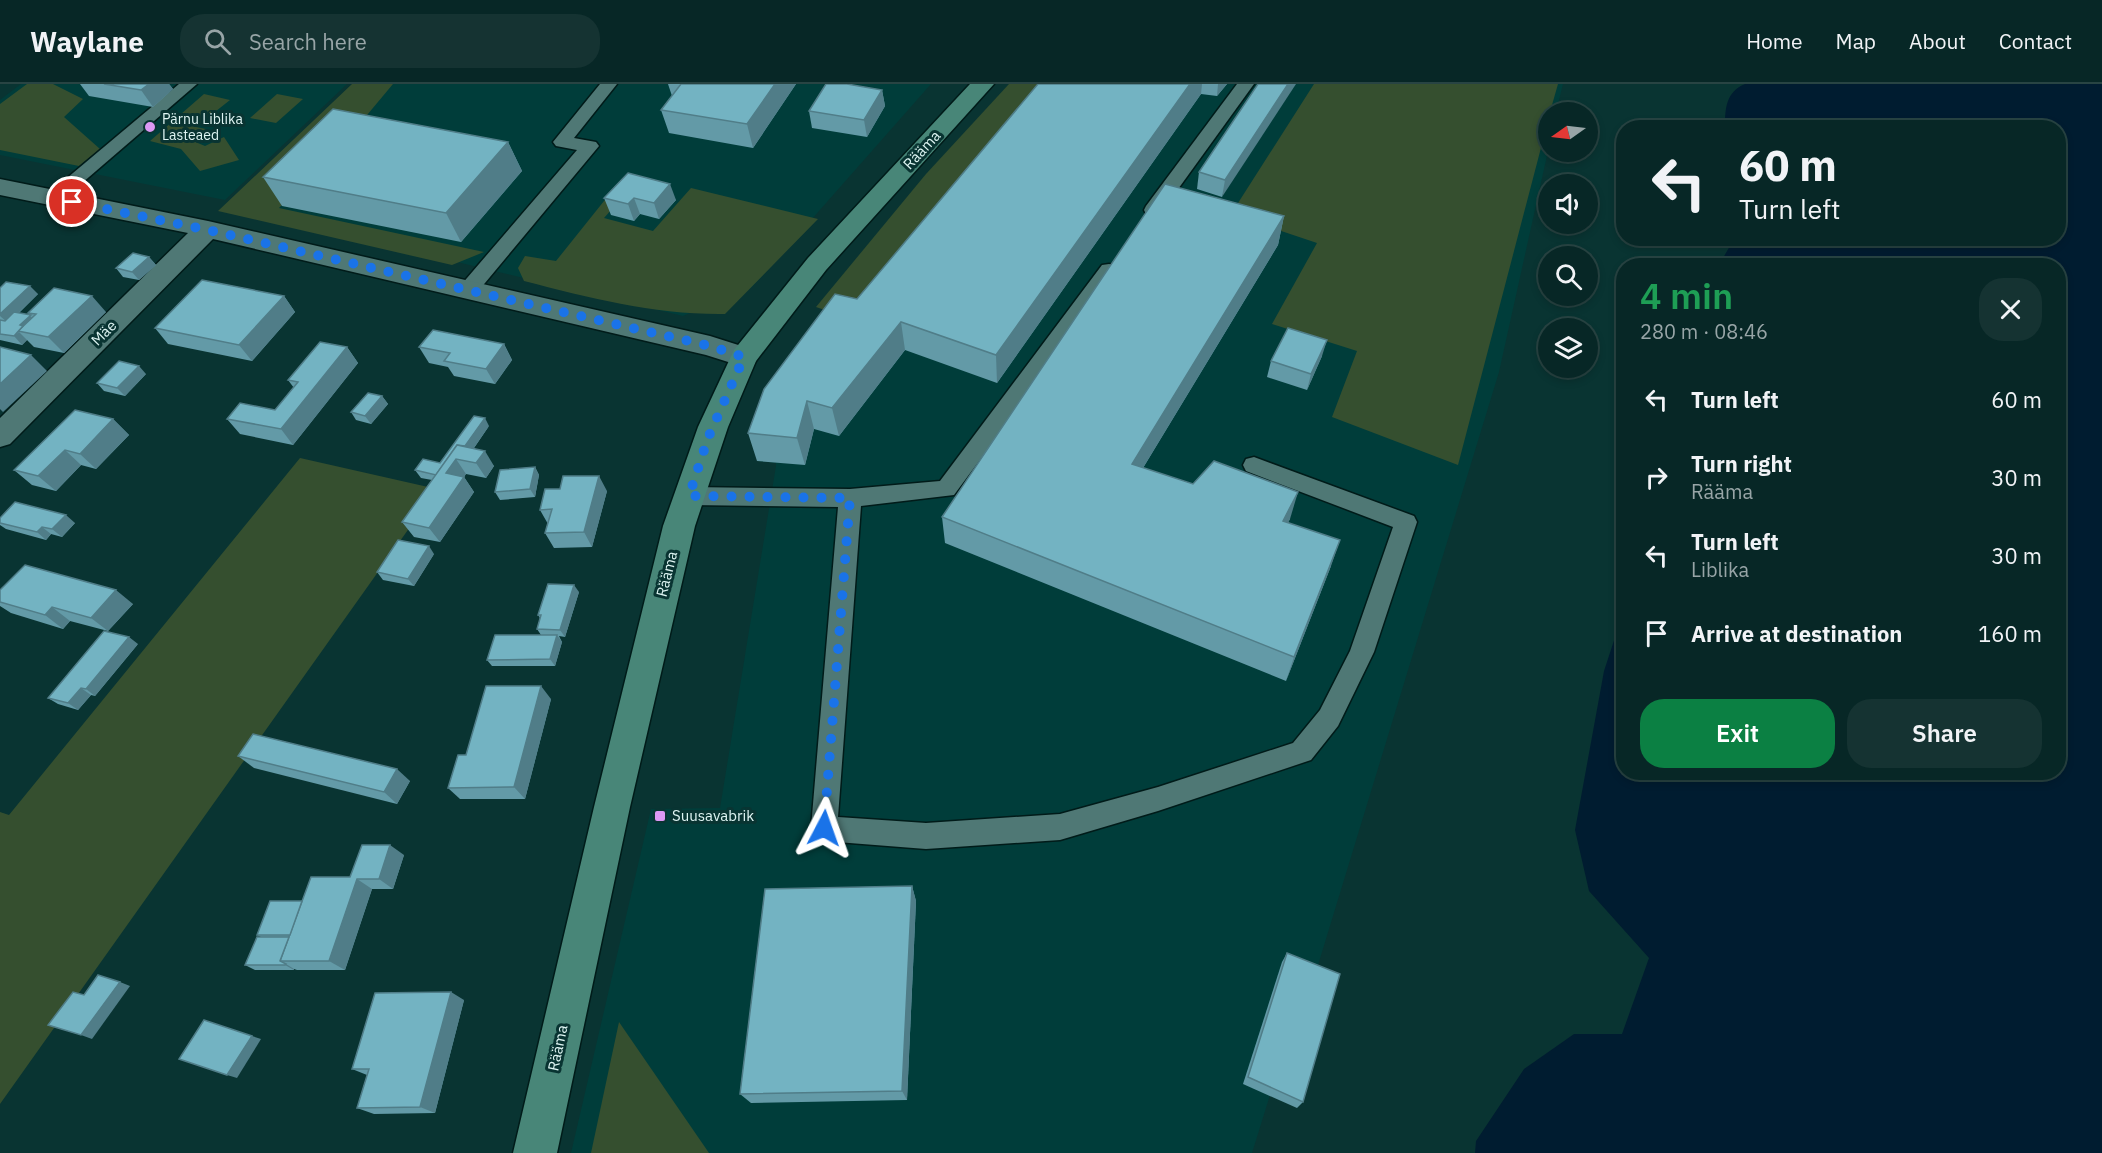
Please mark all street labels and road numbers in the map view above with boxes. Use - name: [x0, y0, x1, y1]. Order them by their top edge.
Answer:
- street label: Rääma: [899, 126, 944, 173]
- street label: Mäe: [87, 316, 120, 349]
- street label: Rääma: [652, 549, 681, 599]
- street label: Rääma: [543, 1023, 572, 1073]

